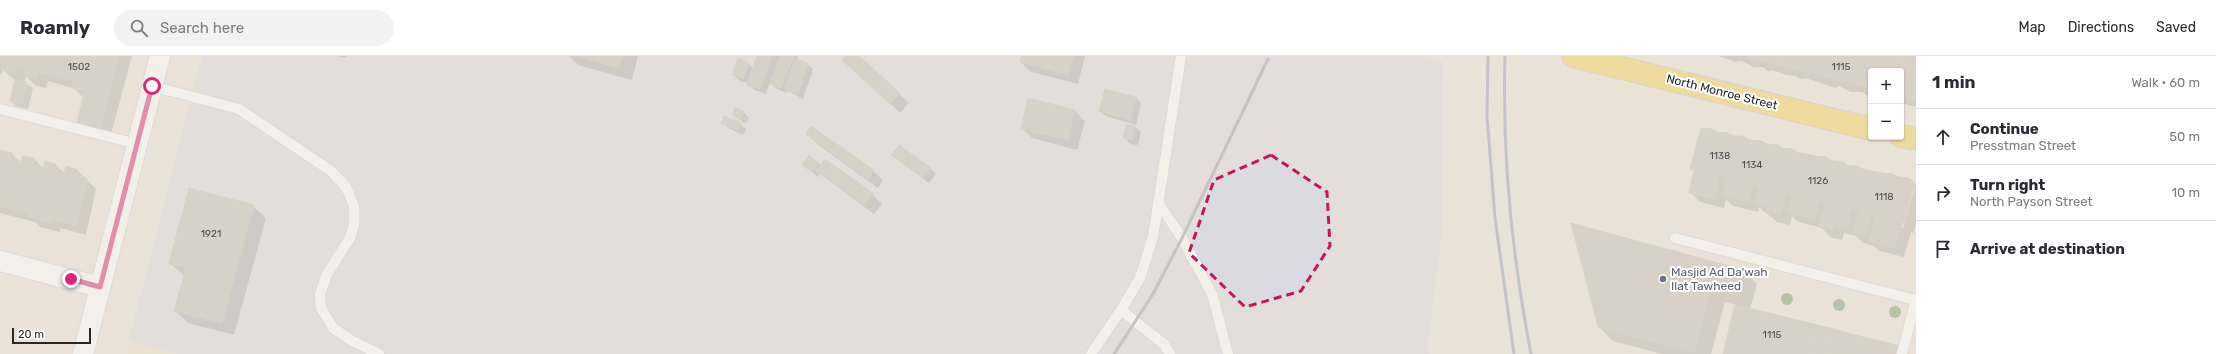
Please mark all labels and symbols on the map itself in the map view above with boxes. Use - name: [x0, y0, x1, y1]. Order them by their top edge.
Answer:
- house number: 1502: [68, 61, 90, 73]
- house number: 1115: [1832, 61, 1850, 73]
- street label: North Monroe Street: [1665, 71, 1779, 113]
- route start: [143, 77, 161, 95]
- house number: 1138: [1710, 150, 1730, 162]
- house number: 1134: [1742, 159, 1762, 171]
- house number: 1126: [1808, 175, 1828, 187]
- house number: 1118: [1874, 191, 1894, 203]
- house number: 1921: [201, 228, 221, 240]
- place label: Masjid Ad Da'wah Ilat Tawheed: [1671, 265, 1768, 293]
- route end: [62, 270, 80, 288]
- marker: Masjid Ad Da'wah Ilat Tawheed: [1658, 274, 1668, 284]
- scale bar: [12, 326, 91, 345]
- house number: 1115: [1763, 329, 1781, 341]

